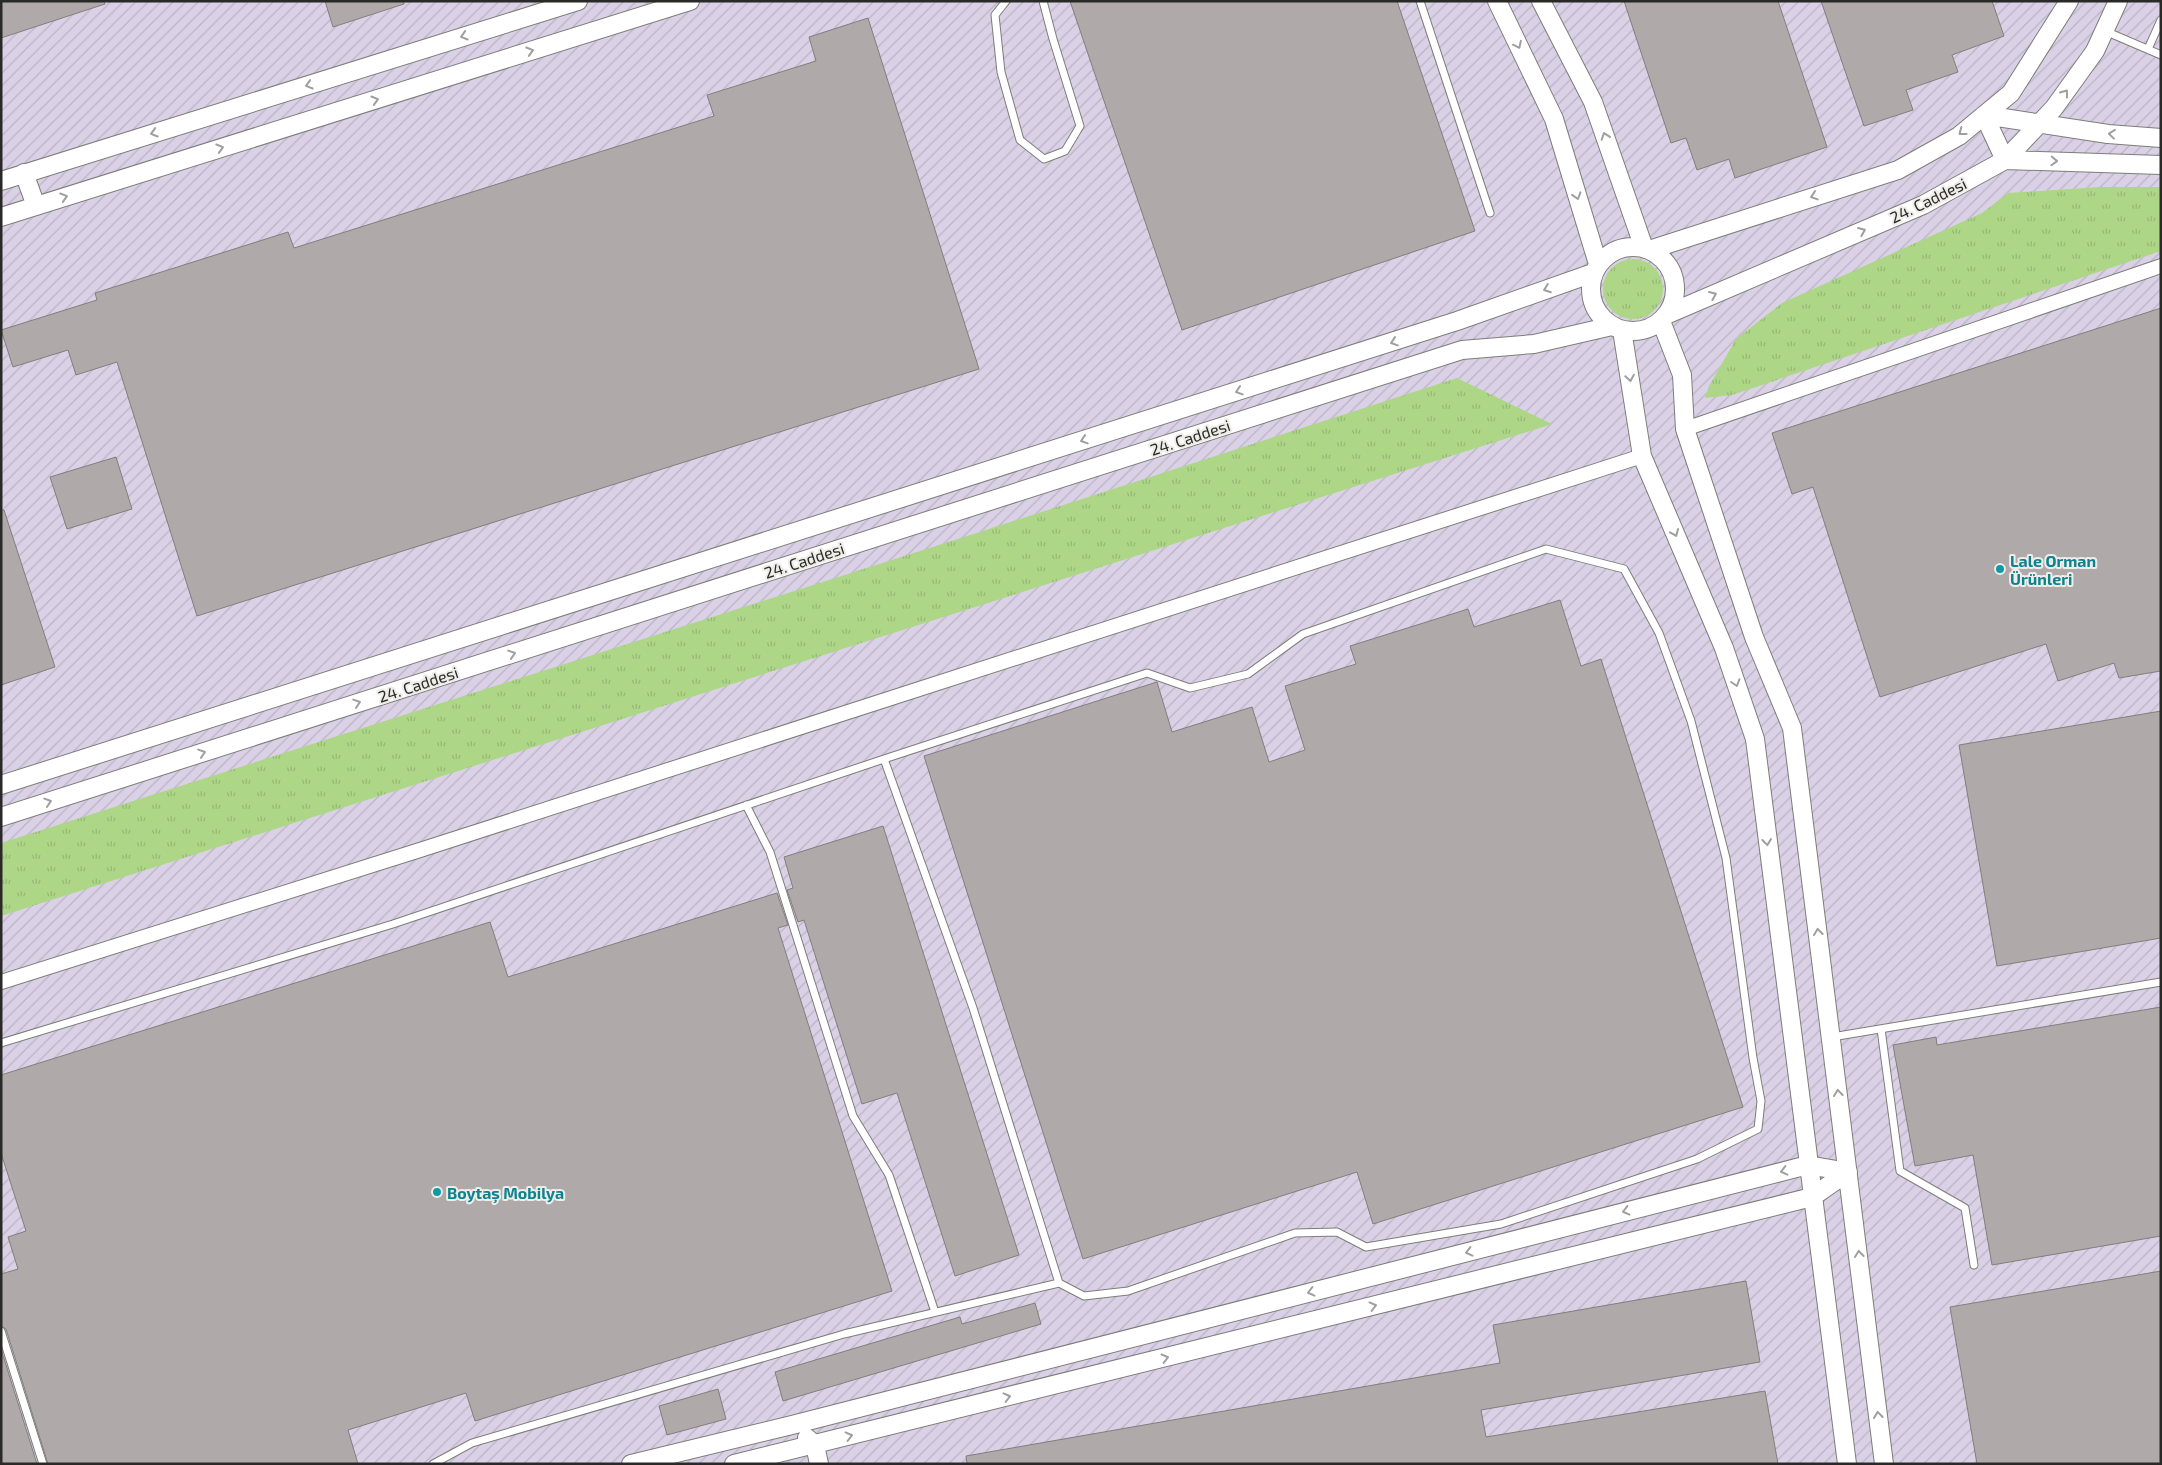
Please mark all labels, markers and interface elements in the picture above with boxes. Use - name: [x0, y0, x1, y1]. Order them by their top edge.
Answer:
- one-way arrow: [461, 31, 469, 41]
- one-way arrow: [1512, 40, 1522, 49]
- one-way arrow: [525, 47, 533, 57]
- one-way arrow: [306, 79, 314, 89]
- one-way arrow: [2059, 89, 2068, 99]
- one-way arrow: [370, 96, 378, 106]
- one-way arrow: [150, 127, 159, 137]
- one-way arrow: [1959, 127, 1968, 135]
- one-way arrow: [2108, 129, 2116, 140]
- one-way arrow: [1601, 132, 1611, 140]
- one-way arrow: [215, 144, 223, 154]
- one-way arrow: [2050, 156, 2058, 167]
- street label: 24. Caddesi: [1887, 173, 1969, 227]
- one-way arrow: [1571, 191, 1581, 200]
- one-way arrow: [1810, 191, 1819, 201]
- one-way arrow: [60, 193, 68, 203]
- one-way arrow: [1857, 226, 1866, 237]
- one-way arrow: [1544, 283, 1552, 293]
- one-way arrow: [1708, 290, 1717, 301]
- one-way arrow: [1390, 336, 1398, 346]
- one-way arrow: [1624, 374, 1634, 382]
- one-way arrow: [1235, 385, 1243, 395]
- street label: 24. Caddesi: [1148, 415, 1232, 459]
- one-way arrow: [1080, 435, 1089, 445]
- one-way arrow: [1669, 528, 1680, 537]
- street label: 24. Caddesi: [762, 538, 846, 582]
- place label: Lale Orman Ürünleri: [2010, 551, 2096, 588]
- marker: Lale Orman Ürünleri: [1994, 563, 2006, 575]
- one-way arrow: [507, 650, 516, 660]
- street label: 24. Caddesi: [376, 662, 460, 706]
- one-way arrow: [1730, 679, 1740, 687]
- one-way arrow: [353, 699, 361, 709]
- one-way arrow: [198, 749, 206, 759]
- one-way arrow: [43, 798, 51, 808]
- one-way arrow: [1761, 838, 1772, 846]
- one-way arrow: [1813, 927, 1824, 935]
- one-way arrow: [1833, 1089, 1844, 1097]
- one-way arrow: [1779, 1165, 1788, 1176]
- place label: Boytaş Mobilya: [447, 1183, 564, 1204]
- marker: Boytaş Mobilya: [431, 1186, 443, 1198]
- one-way arrow: [1622, 1205, 1631, 1216]
- one-way arrow: [1465, 1246, 1473, 1256]
- one-way arrow: [1854, 1250, 1864, 1258]
- one-way arrow: [1307, 1286, 1316, 1297]
- one-way arrow: [1369, 1301, 1378, 1312]
- one-way arrow: [1160, 1353, 1169, 1364]
- one-way arrow: [1003, 1392, 1011, 1403]
- one-way arrow: [1874, 1411, 1884, 1420]
- one-way arrow: [845, 1432, 853, 1442]

